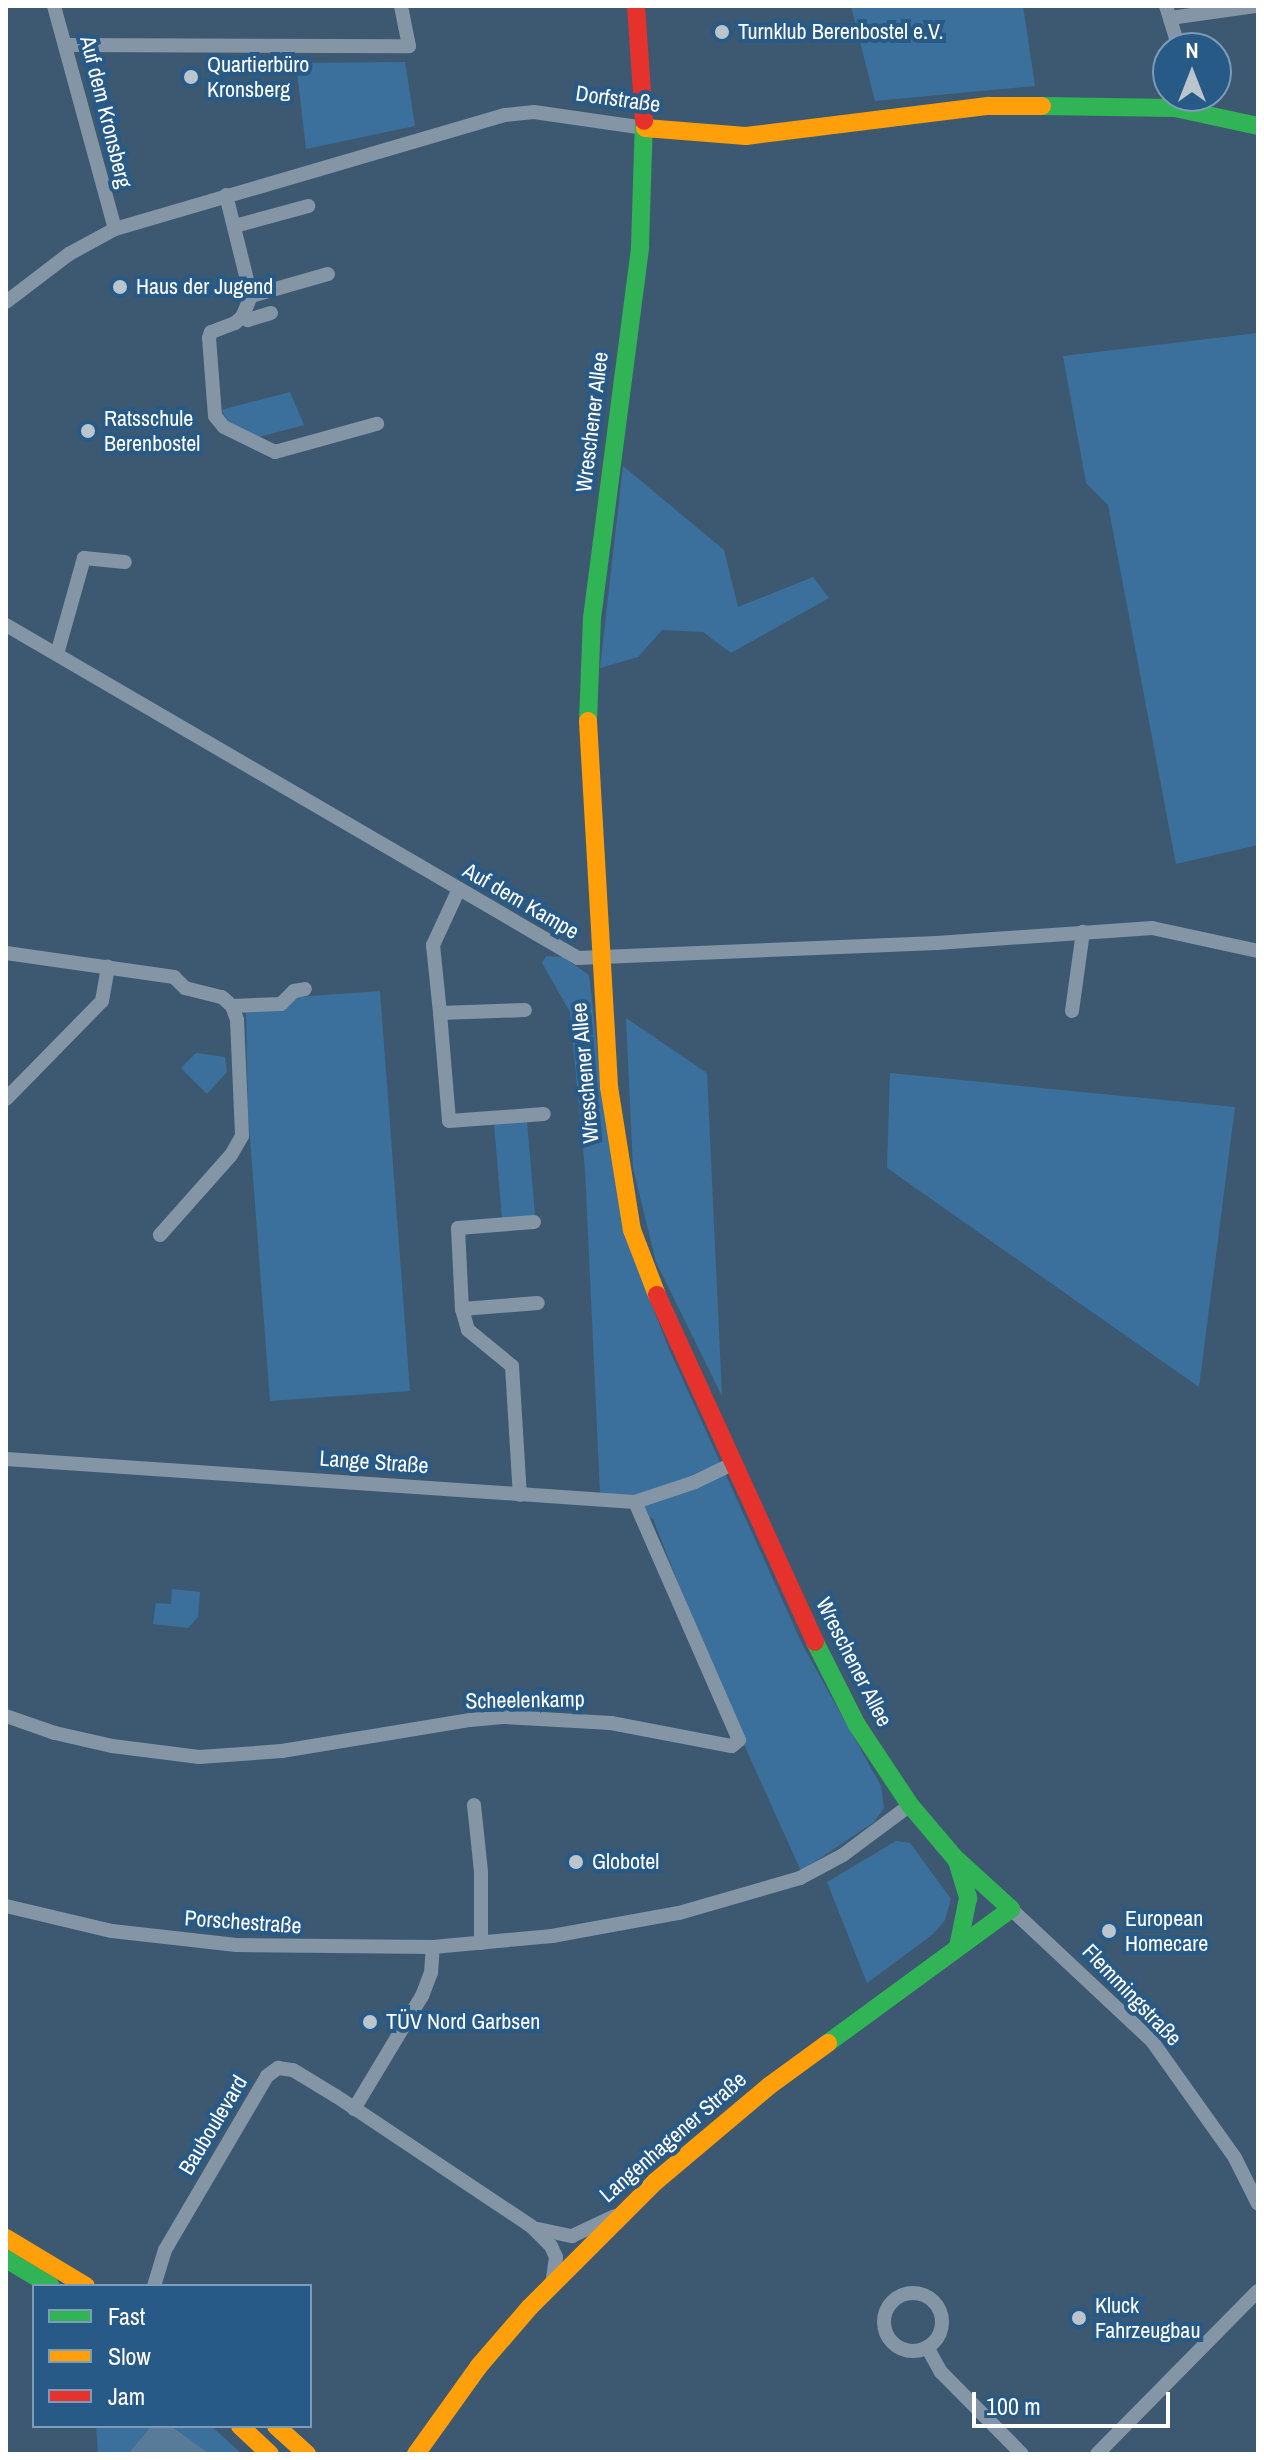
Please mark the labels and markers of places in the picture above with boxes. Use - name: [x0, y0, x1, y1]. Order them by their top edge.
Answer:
- place label: Turnklub Berenbostel e.V.: [738, 19, 943, 45]
- marker: Turnklub Berenbostel e.V.: [713, 23, 731, 41]
- place label: Quartierbüro Kronsberg: [207, 51, 309, 102]
- marker: Quartierbüro Kronsberg: [182, 68, 200, 86]
- place label: Haus der Jugend: [136, 274, 273, 300]
- marker: Haus der Jugend: [111, 278, 129, 296]
- place label: Ratsschule Berenbostel: [104, 405, 200, 456]
- marker: Ratsschule Berenbostel: [79, 422, 97, 440]
- place label: Globotel: [592, 1849, 659, 1875]
- marker: Globotel: [567, 1853, 585, 1871]
- place label: European Homecare: [1125, 1905, 1208, 1956]
- marker: European Homecare: [1100, 1922, 1118, 1940]
- place label: TÜV Nord Garbsen: [386, 2009, 540, 2035]
- marker: TÜV Nord Garbsen: [361, 2013, 379, 2031]
- place label: Kluck Fahrzeugbau: [1095, 2292, 1200, 2344]
- marker: Kluck Fahrzeugbau: [1070, 2309, 1088, 2327]

